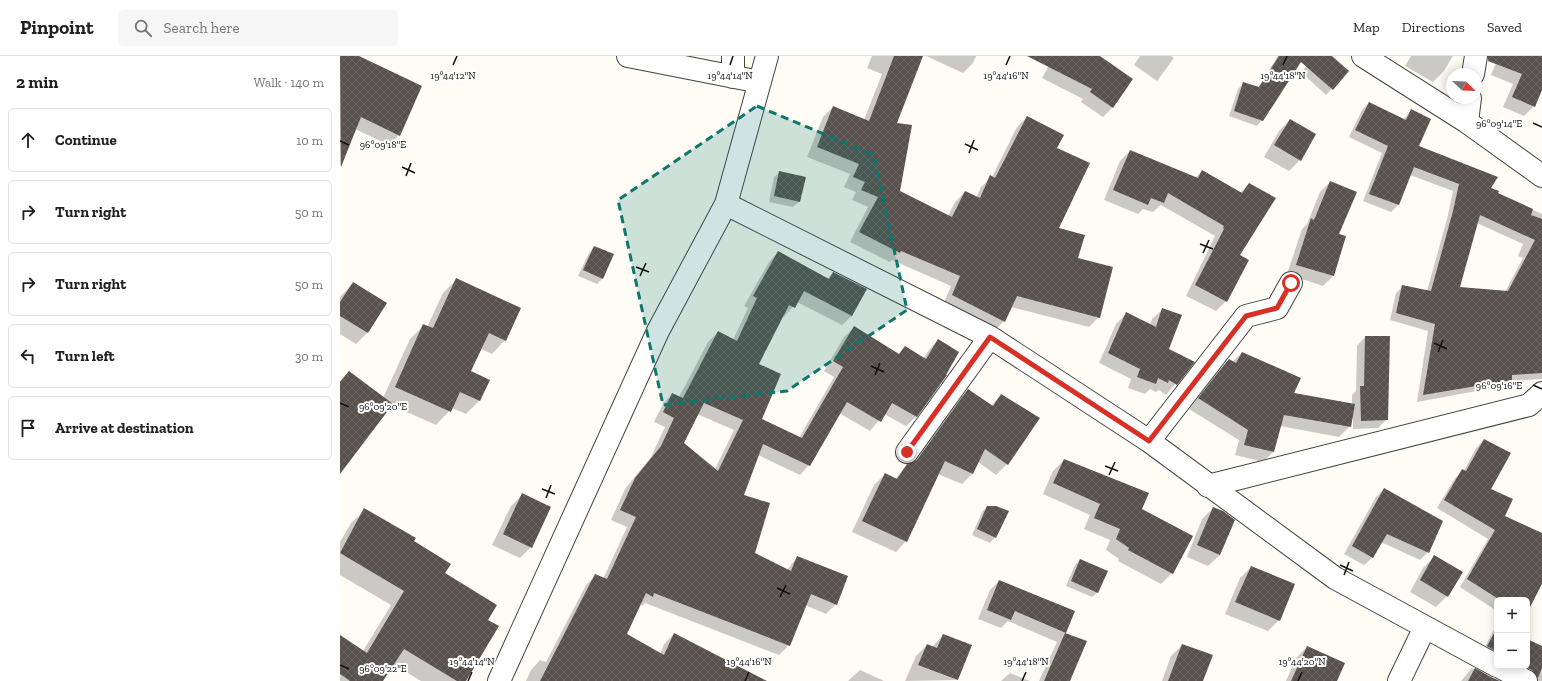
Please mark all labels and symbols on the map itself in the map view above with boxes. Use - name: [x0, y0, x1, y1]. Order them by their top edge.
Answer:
- north arrow: [1446, 68, 1482, 104]
- text: 19°44'12"N: [430, 70, 476, 82]
- text: 19°44'14"N: [707, 70, 753, 82]
- text: 19°44'16"N: [983, 70, 1029, 82]
- text: 19°44'18"N: [1260, 70, 1306, 82]
- text: 96°09'14"E: [1476, 118, 1522, 130]
- text: 96°09'18"E: [360, 139, 406, 151]
- route start: [1282, 274, 1300, 292]
- text: 96°09'16"E: [1476, 380, 1522, 392]
- text: 96°09'20"E: [359, 401, 407, 413]
- route end: [898, 443, 916, 461]
- text: 19°44'14"N: [449, 656, 495, 668]
- text: 19°44'16"N: [726, 656, 772, 668]
- text: 19°44'18"N: [1003, 656, 1049, 668]
- text: 19°44'20"N: [1278, 656, 1326, 668]
- text: 96°09'22"E: [359, 663, 407, 675]

